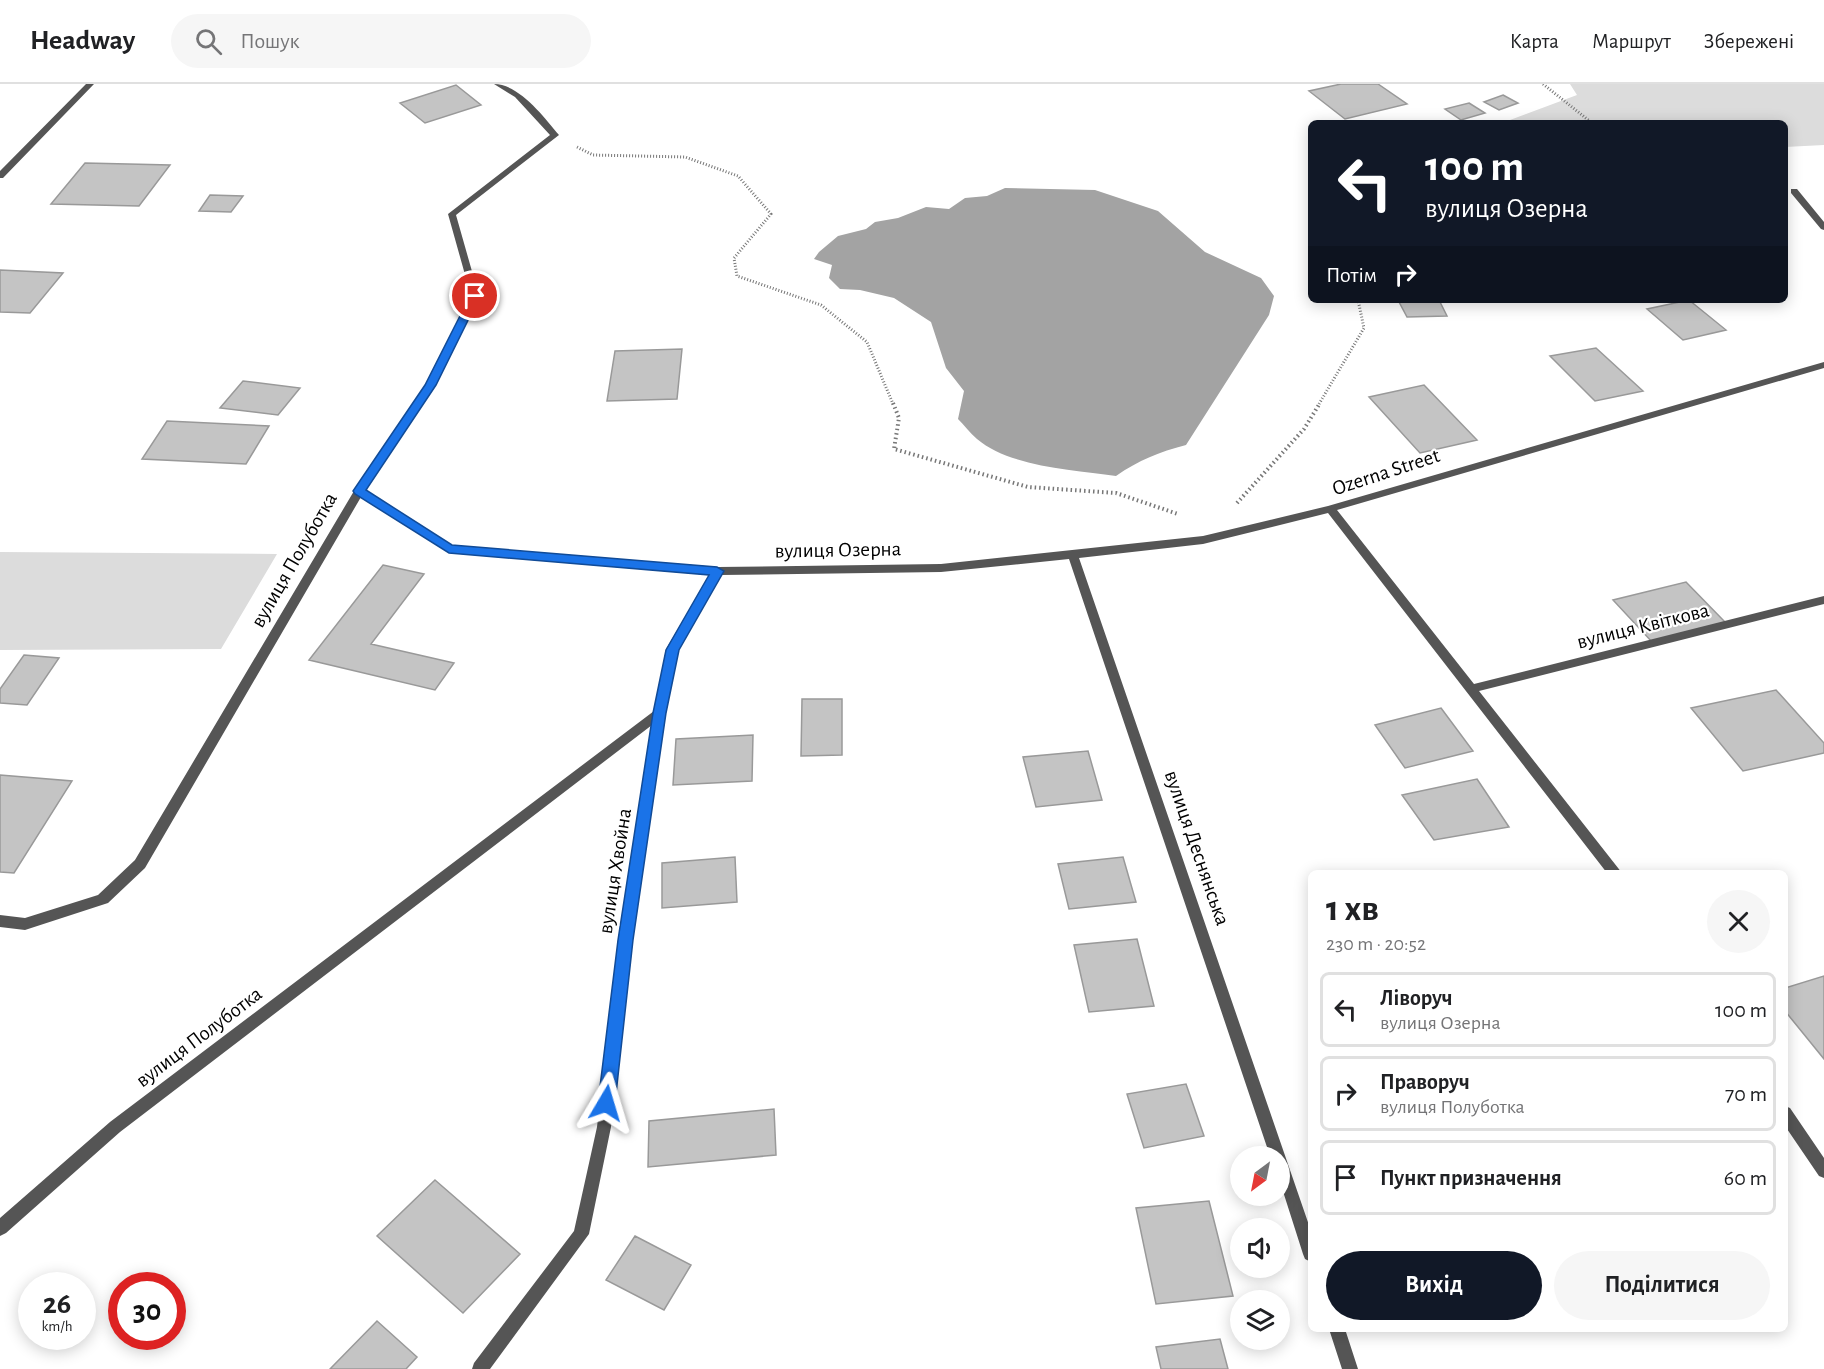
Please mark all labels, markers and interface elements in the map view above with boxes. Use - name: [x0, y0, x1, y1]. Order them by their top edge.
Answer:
- search box: [171, 14, 591, 68]
- icon: search: [192, 25, 225, 58]
- text: Headway: [30, 27, 135, 55]
- text: Пошук: [240, 30, 300, 52]
- text: Карта: [1510, 31, 1559, 52]
- text: Маршрут: [1592, 31, 1671, 52]
- text: Збережені: [1704, 31, 1794, 52]
- icon: left: [1326, 144, 1404, 222]
- text: 100 m: [1425, 146, 1524, 188]
- text: вулиця Озерна: [1425, 195, 1588, 222]
- icon: right: [1389, 258, 1422, 291]
- text: Потім: [1326, 264, 1377, 286]
- pin: [449, 270, 500, 321]
- icon: arrive: [458, 279, 491, 312]
- street label: Ozerna Street: [1330, 445, 1443, 499]
- street label: вулиця Полуботка: [247, 489, 341, 631]
- street label: вулиця Озерна: [775, 538, 902, 562]
- street label: вулиця Квіткова: [1575, 599, 1712, 653]
- street label: вулиця Деснянська: [1161, 768, 1233, 929]
- street label: вулиця Хвойна: [595, 806, 635, 935]
- button: close: [1707, 890, 1770, 953]
- text: 1 хв: [1326, 891, 1379, 927]
- text: 230 m · 20:52: [1326, 934, 1426, 954]
- street label: вулиця Полуботка: [132, 983, 266, 1091]
- text: Ліворуч: [1380, 987, 1453, 1009]
- icon: left: [1329, 993, 1362, 1026]
- text: 100 m: [1715, 999, 1767, 1021]
- text: вулиця Озерна: [1380, 1013, 1501, 1033]
- position arrow: [574, 1071, 638, 1135]
- text: Праворуч: [1380, 1071, 1470, 1093]
- icon: right: [1329, 1077, 1362, 1110]
- text: 70 m: [1725, 1083, 1767, 1105]
- text: вулиця Полуботка: [1380, 1097, 1525, 1117]
- north arrow: [1230, 1146, 1290, 1206]
- map controls: [1230, 1146, 1290, 1350]
- icon: arrive: [1329, 1161, 1362, 1194]
- text: Пункт призначення: [1380, 1167, 1562, 1189]
- text: 60 m: [1724, 1167, 1767, 1189]
- button: sound: [1230, 1218, 1290, 1278]
- button: Вихід: [1326, 1251, 1542, 1320]
- button: Поділитися: [1554, 1251, 1770, 1320]
- speed limit sign: 30: [108, 1272, 186, 1350]
- text: 26: [43, 1289, 71, 1319]
- button: layers: [1230, 1290, 1290, 1350]
- text: km/h: [42, 1319, 72, 1334]

